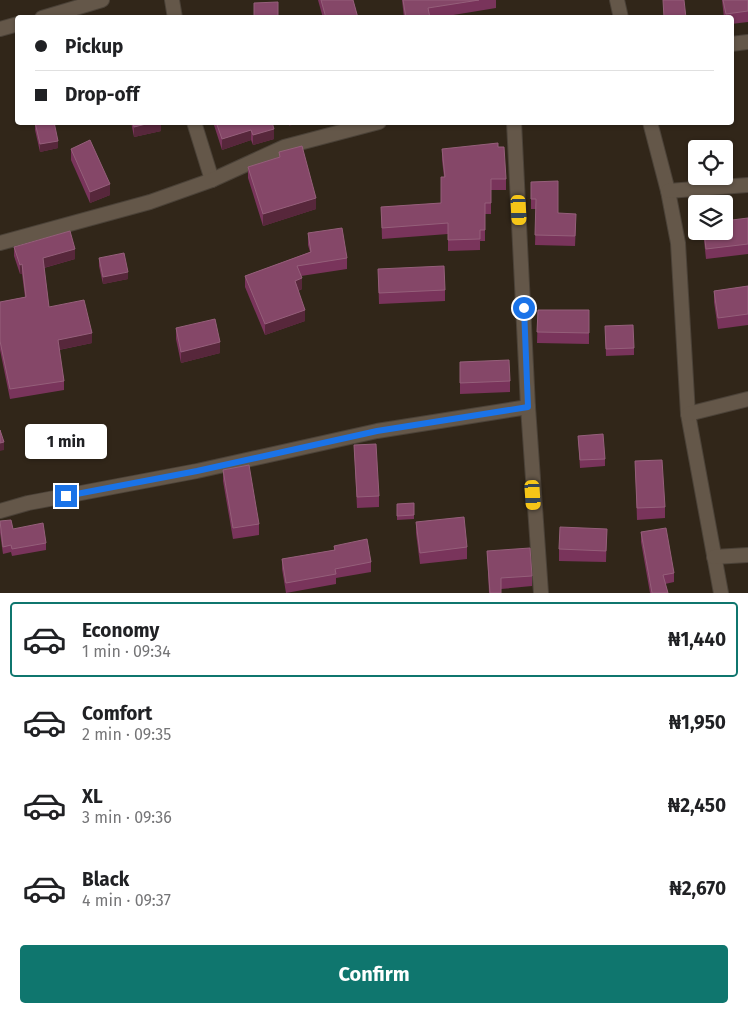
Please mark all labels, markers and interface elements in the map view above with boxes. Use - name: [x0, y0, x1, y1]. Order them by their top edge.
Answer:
- text: Pickup: [65, 35, 123, 58]
- text: Drop-off: [65, 83, 139, 106]
- map controls: [688, 140, 733, 240]
- button: locate: [688, 140, 733, 185]
- car: [510, 195, 527, 225]
- button: layers: [688, 195, 733, 240]
- route start: [513, 297, 535, 319]
- callout: 1 min: [25, 424, 107, 458]
- text: 1 min: [47, 432, 85, 451]
- car: [524, 480, 541, 510]
- route end: [55, 485, 77, 507]
- icon: car: [22, 617, 67, 662]
- text: Economy: [82, 619, 159, 642]
- text: ₦1,440: [668, 628, 726, 651]
- text: 1 min · 09:34: [82, 642, 171, 661]
- icon: car: [22, 700, 67, 745]
- text: Comfort: [82, 702, 152, 725]
- text: ₦1,950: [669, 711, 726, 734]
- text: 2 min · 09:35: [82, 725, 171, 744]
- icon: car: [22, 783, 67, 828]
- text: XL: [82, 785, 103, 808]
- text: ₦2,450: [668, 794, 726, 817]
- text: 3 min · 09:36: [82, 808, 172, 827]
- icon: car: [22, 866, 67, 911]
- text: Black: [82, 868, 129, 891]
- text: ₦2,670: [669, 877, 726, 900]
- text: 4 min · 09:37: [82, 891, 171, 910]
- button: Confirm: [20, 945, 728, 1003]

